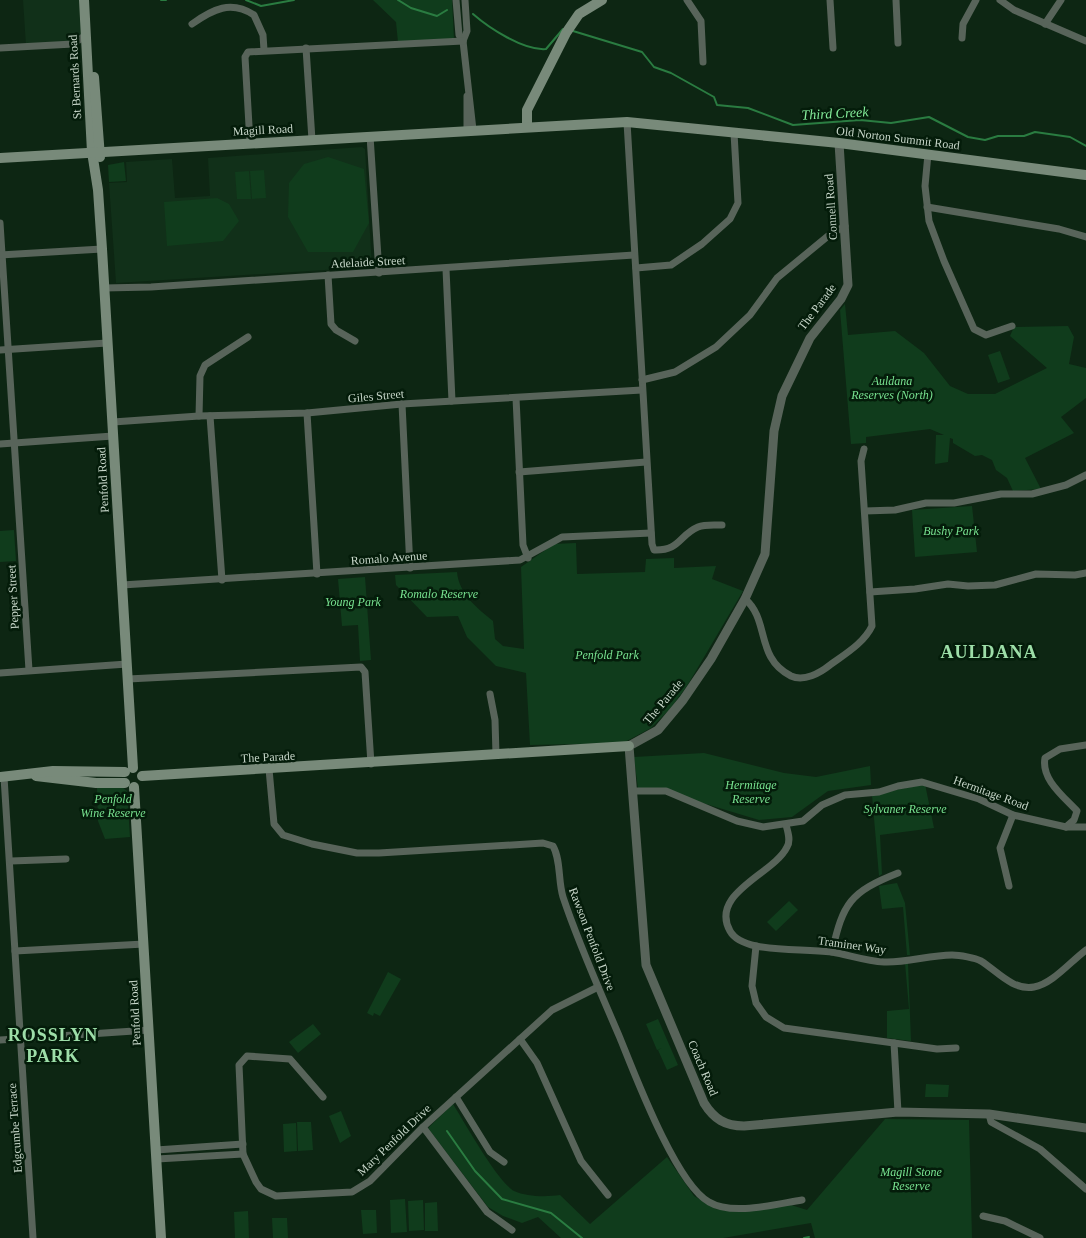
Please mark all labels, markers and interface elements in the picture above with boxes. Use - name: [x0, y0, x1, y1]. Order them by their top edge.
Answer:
- street label: St Bernards Road: [66, 34, 84, 120]
- water label: Third Creek: [801, 104, 870, 123]
- street label: Magill Road: [233, 121, 293, 139]
- street label: Old Norton Summit Road: [835, 123, 961, 153]
- street label: Connell Road: [822, 173, 840, 241]
- street label: Adelaide Street: [331, 253, 406, 271]
- street label: The Parade: [795, 281, 839, 333]
- park label: Auldana Reserves (North): [850, 374, 933, 402]
- street label: Giles Street: [347, 387, 405, 405]
- street label: Penfold Road: [94, 447, 112, 513]
- park label: Bushy Park: [923, 524, 979, 538]
- street label: Romalo Avenue: [350, 548, 428, 568]
- street label: Pepper Street: [4, 564, 22, 629]
- park label: Romalo Reserve: [399, 587, 479, 601]
- park label: Young Park: [325, 595, 382, 609]
- district label: AULDANA: [941, 642, 1038, 662]
- park label: Penfold Park: [574, 648, 639, 662]
- street label: The Parade: [640, 677, 686, 727]
- street label: The Parade: [241, 749, 295, 765]
- street label: Hermitage Road: [951, 773, 1031, 813]
- park label: Hermitage Reserve: [724, 778, 777, 806]
- park label: Penfold Wine Reserve: [81, 792, 146, 820]
- park label: Sylvaner Reserve: [864, 802, 947, 816]
- street label: Rawson Penfold Drive: [566, 885, 618, 993]
- street label: Traminer Way: [817, 933, 887, 957]
- street label: Penfold Road: [126, 980, 144, 1046]
- district label: ROSSLYN PARK: [8, 1025, 98, 1066]
- street label: Coach Road: [685, 1038, 721, 1098]
- street label: Edgcumbe Terrace: [5, 1083, 25, 1173]
- street label: Mary Penfold Drive: [354, 1101, 434, 1179]
- park label: Magill Stone Reserve: [879, 1165, 942, 1193]

